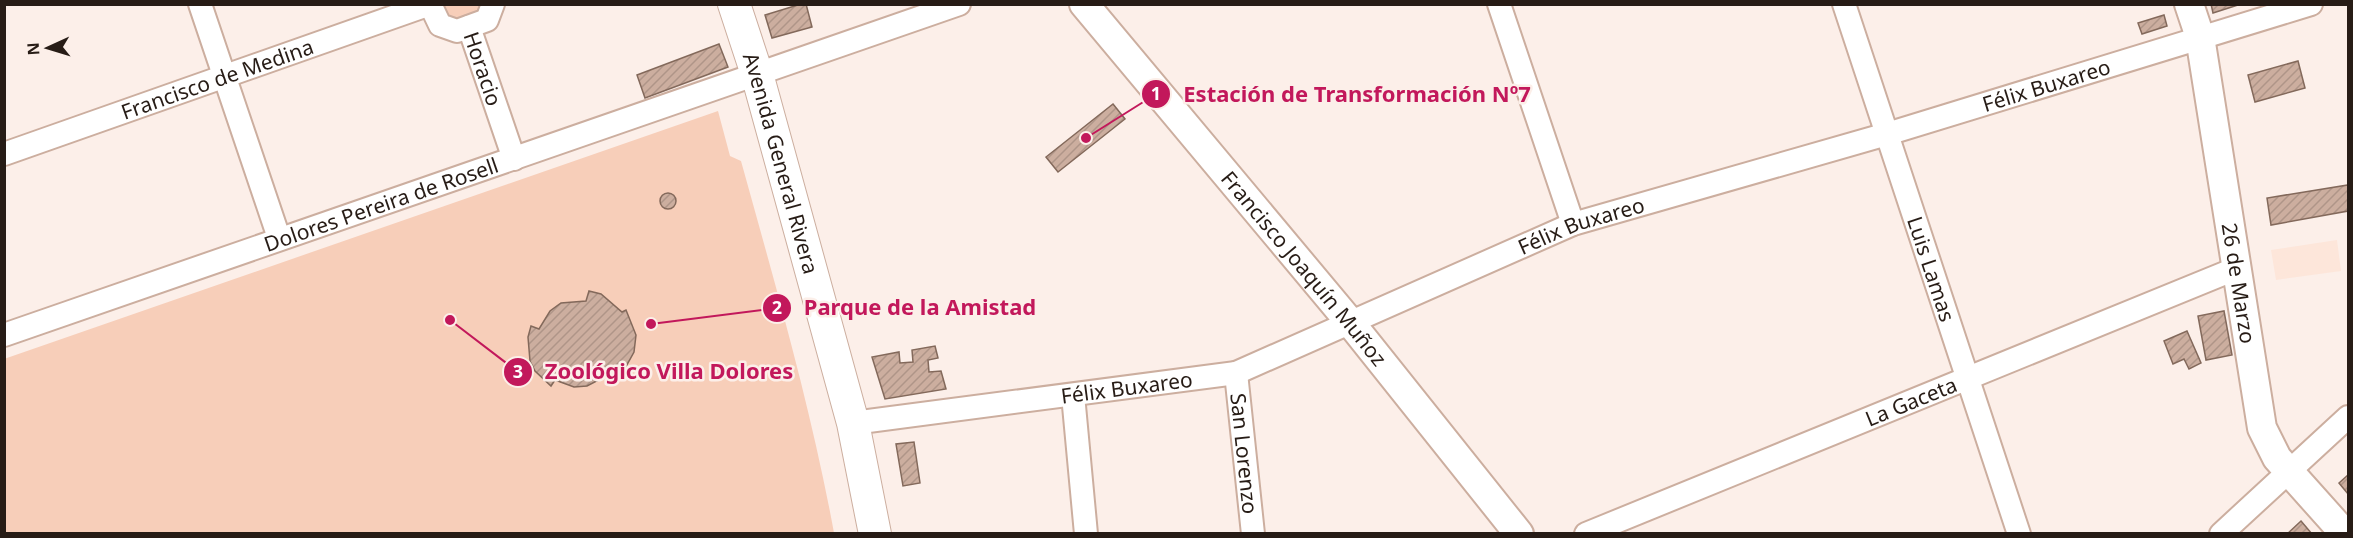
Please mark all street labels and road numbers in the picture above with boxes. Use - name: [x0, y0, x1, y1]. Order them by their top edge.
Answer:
- street label: Horacio: [458, 28, 509, 109]
- street label: Francisco de Medina: [117, 32, 317, 126]
- street label: Avenida General Rivera: [737, 49, 825, 277]
- street label: Félix Buxareo: [1979, 52, 2114, 118]
- street label: Dolores Pereira de Rosell: [260, 151, 502, 258]
- street label: Francisco Joaquín Muñoz: [1215, 165, 1393, 372]
- street label: Félix Buxareo: [1513, 190, 1648, 261]
- street label: Luis Lamas: [1901, 213, 1962, 325]
- street label: 26 de Marzo: [2216, 221, 2262, 346]
- street label: Félix Buxareo: [1059, 365, 1194, 410]
- street label: La Gaceta: [1861, 370, 1961, 433]
- street label: San Lorenzo: [1224, 392, 1265, 515]

